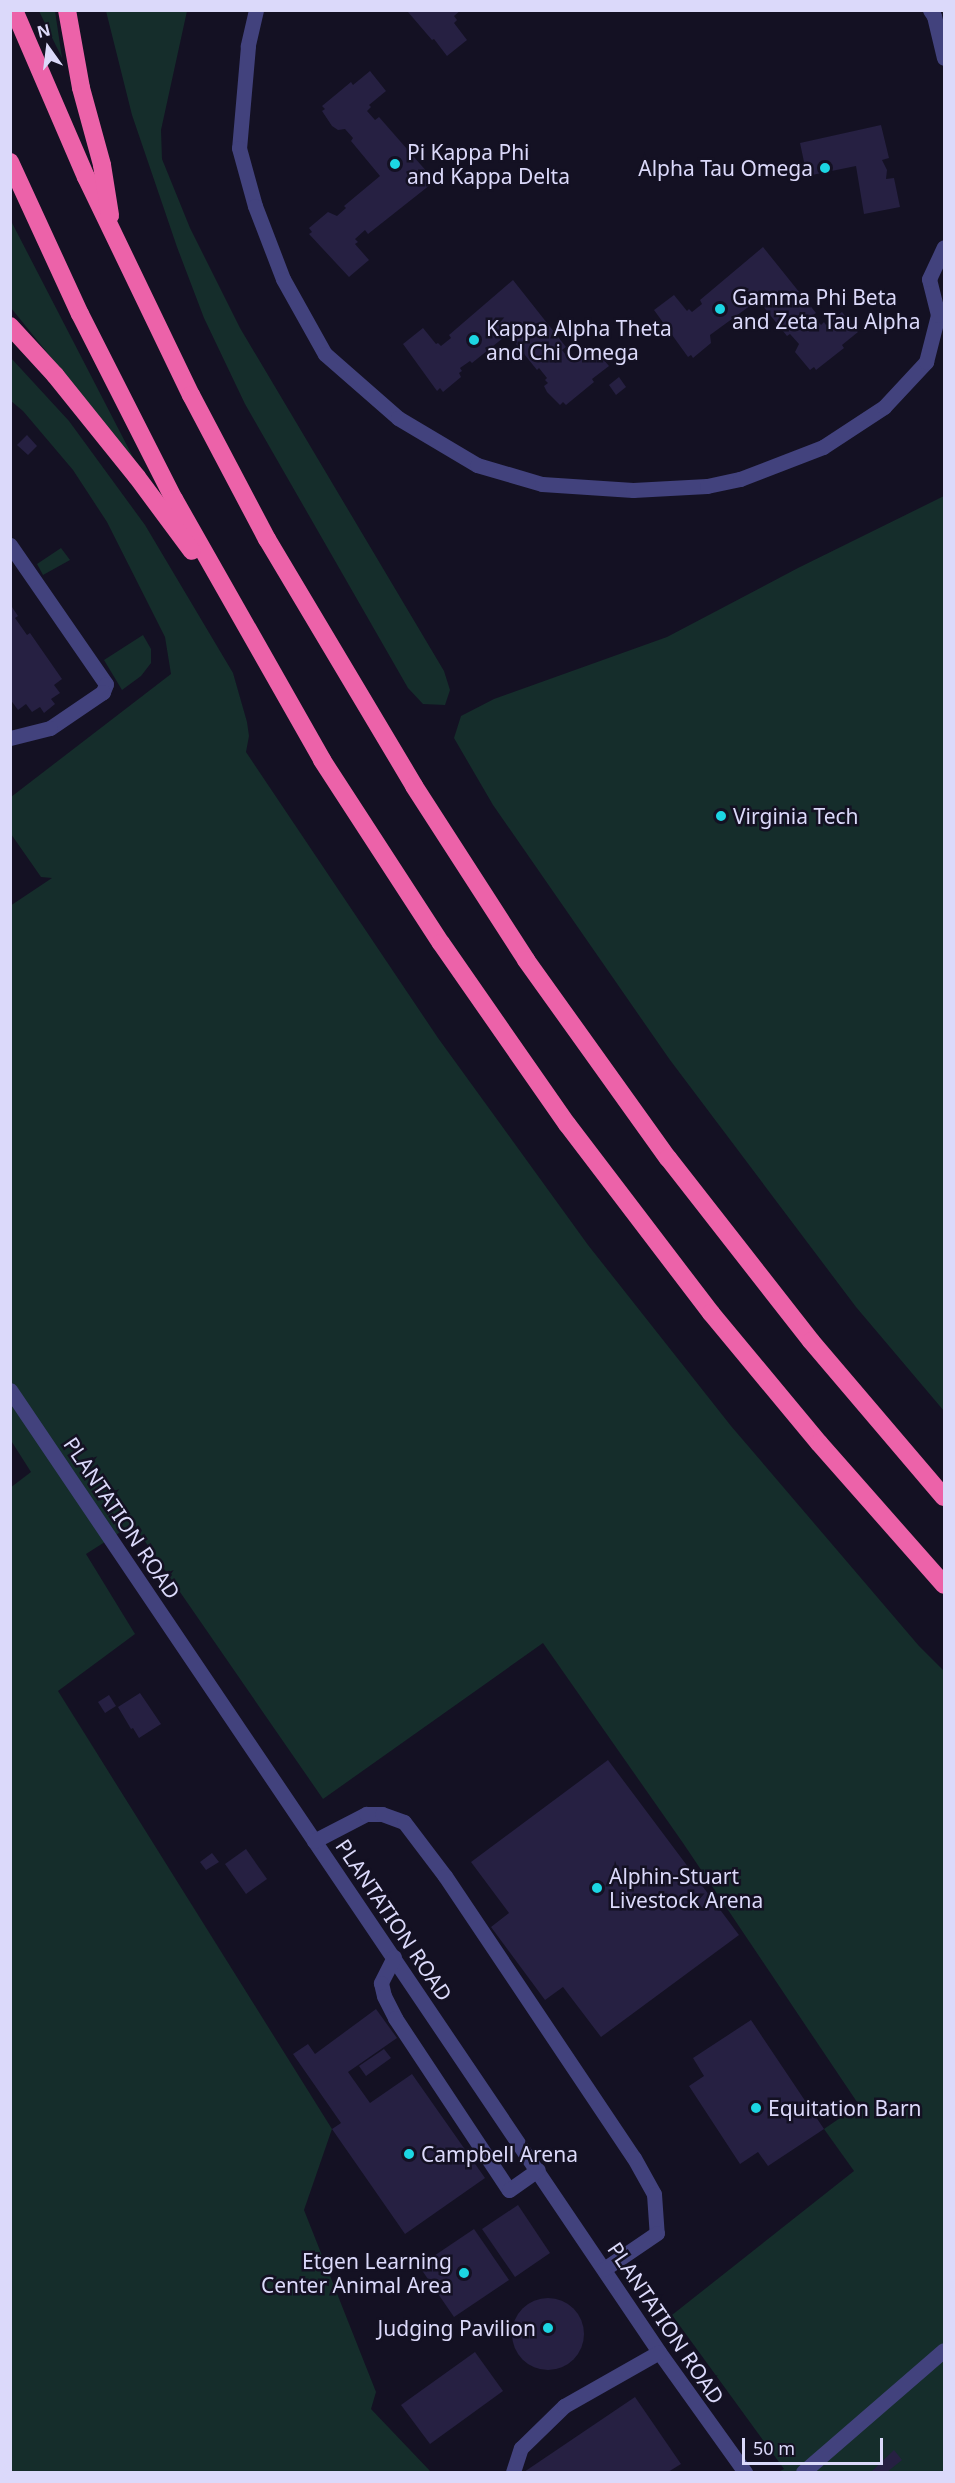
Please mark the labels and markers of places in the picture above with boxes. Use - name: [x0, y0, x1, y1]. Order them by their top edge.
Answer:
- place label: Pi Kappa Phi and Kappa Delta: [407, 139, 570, 189]
- place label: Alpha Tau Omega: [638, 155, 813, 181]
- marker: Pi Kappa Phi and Kappa Delta: [388, 157, 402, 171]
- marker: Alpha Tau Omega: [818, 161, 832, 175]
- place label: Gamma Phi Beta and Zeta Tau Alpha: [732, 284, 921, 334]
- marker: Gamma Phi Beta and Zeta Tau Alpha: [713, 302, 727, 316]
- place label: Kappa Alpha Theta and Chi Omega: [486, 315, 672, 365]
- marker: Kappa Alpha Theta and Chi Omega: [467, 333, 481, 347]
- place label: Virginia Tech: [733, 803, 859, 829]
- marker: Virginia Tech: [714, 809, 728, 823]
- place label: Alphin-Stuart Livestock Arena: [609, 1863, 763, 1913]
- marker: Alphin-Stuart Livestock Arena: [590, 1881, 604, 1895]
- place label: Equitation Barn: [768, 2095, 922, 2121]
- marker: Equitation Barn: [749, 2101, 763, 2115]
- place label: Campbell Arena: [421, 2141, 578, 2167]
- marker: Campbell Arena: [402, 2147, 416, 2161]
- place label: Etgen Learning Center Animal Area: [261, 2248, 452, 2298]
- marker: Etgen Learning Center Animal Area: [457, 2266, 471, 2280]
- place label: Judging Pavilion: [378, 2315, 536, 2341]
- marker: Judging Pavilion: [541, 2321, 555, 2335]

